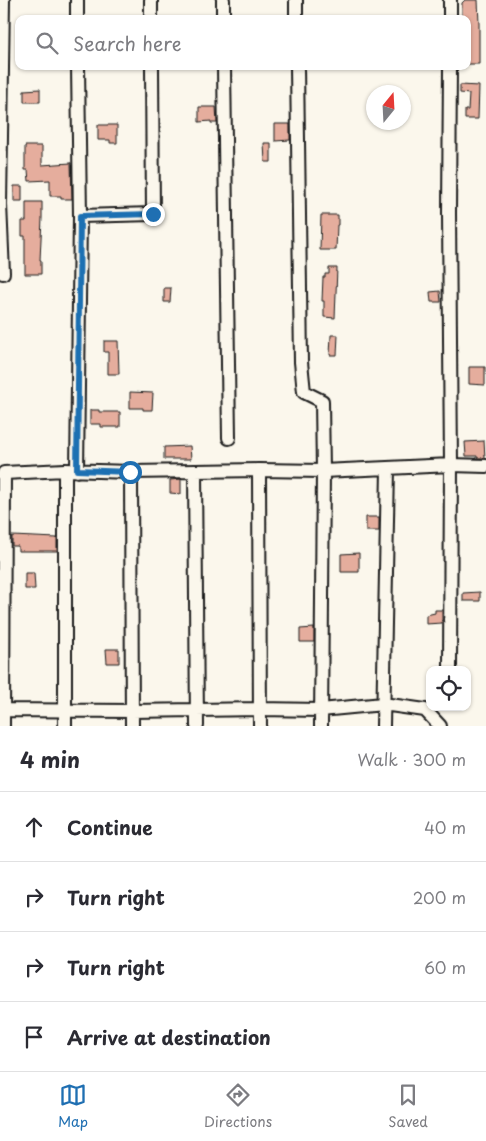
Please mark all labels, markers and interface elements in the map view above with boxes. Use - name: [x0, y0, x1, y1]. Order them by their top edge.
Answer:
- search box: [15, 15, 471, 70]
- icon: search: [33, 29, 61, 57]
- text: Search here: [73, 29, 182, 57]
- north arrow: [366, 85, 411, 130]
- route end: [142, 203, 165, 226]
- route start: [119, 461, 142, 484]
- map controls: [426, 666, 471, 711]
- button: locate: [426, 666, 471, 711]
- text: 4 min: [20, 743, 80, 775]
- text: Walk · 300 m: [357, 747, 466, 771]
- icon: ahead: [20, 813, 48, 841]
- text: Continue: [67, 813, 153, 841]
- text: 40 m: [424, 815, 466, 839]
- icon: right: [20, 883, 48, 911]
- text: Turn right: [67, 883, 165, 911]
- text: 200 m: [413, 885, 466, 909]
- icon: right: [20, 953, 48, 981]
- text: Turn right: [67, 953, 165, 981]
- text: 60 m: [424, 955, 466, 979]
- icon: arrive: [20, 1023, 48, 1051]
- text: Arrive at destination: [67, 1023, 271, 1051]
- tab: Map: [58, 1081, 88, 1132]
- tab: Directions: [204, 1081, 272, 1132]
- tab: Saved: [388, 1081, 428, 1132]

